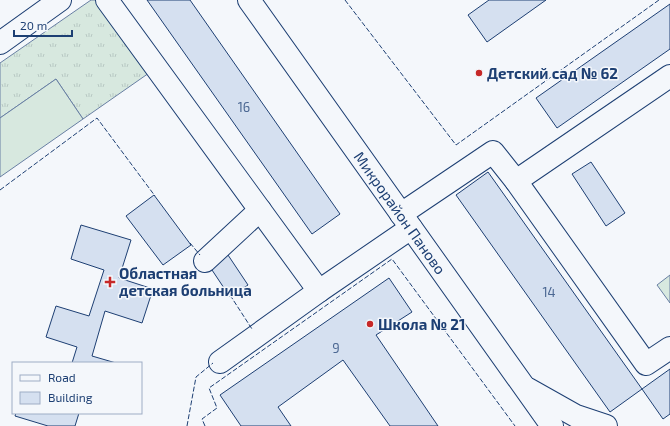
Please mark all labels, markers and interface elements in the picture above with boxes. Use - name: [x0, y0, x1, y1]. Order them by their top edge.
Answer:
- scale bar: [14, 12, 72, 38]
- text: 20 m: [20, 18, 47, 32]
- place label: Детский сад № 62: [487, 64, 618, 82]
- marker: Детский сад № 62: [474, 68, 484, 78]
- house number: 16: [238, 99, 250, 115]
- street label: Микрорайон Паново: [351, 148, 450, 278]
- place label: Областная детская больница: [119, 264, 252, 299]
- marker: Областная детская больница: [104, 276, 116, 288]
- house number: 14: [542, 284, 556, 300]
- place label: Школа № 21: [378, 315, 466, 333]
- marker: Школа № 21: [365, 319, 375, 329]
- house number: 9: [332, 340, 340, 356]
- legend: [12, 362, 142, 414]
- text: Road: [48, 370, 76, 384]
- text: Building: [48, 390, 93, 404]

